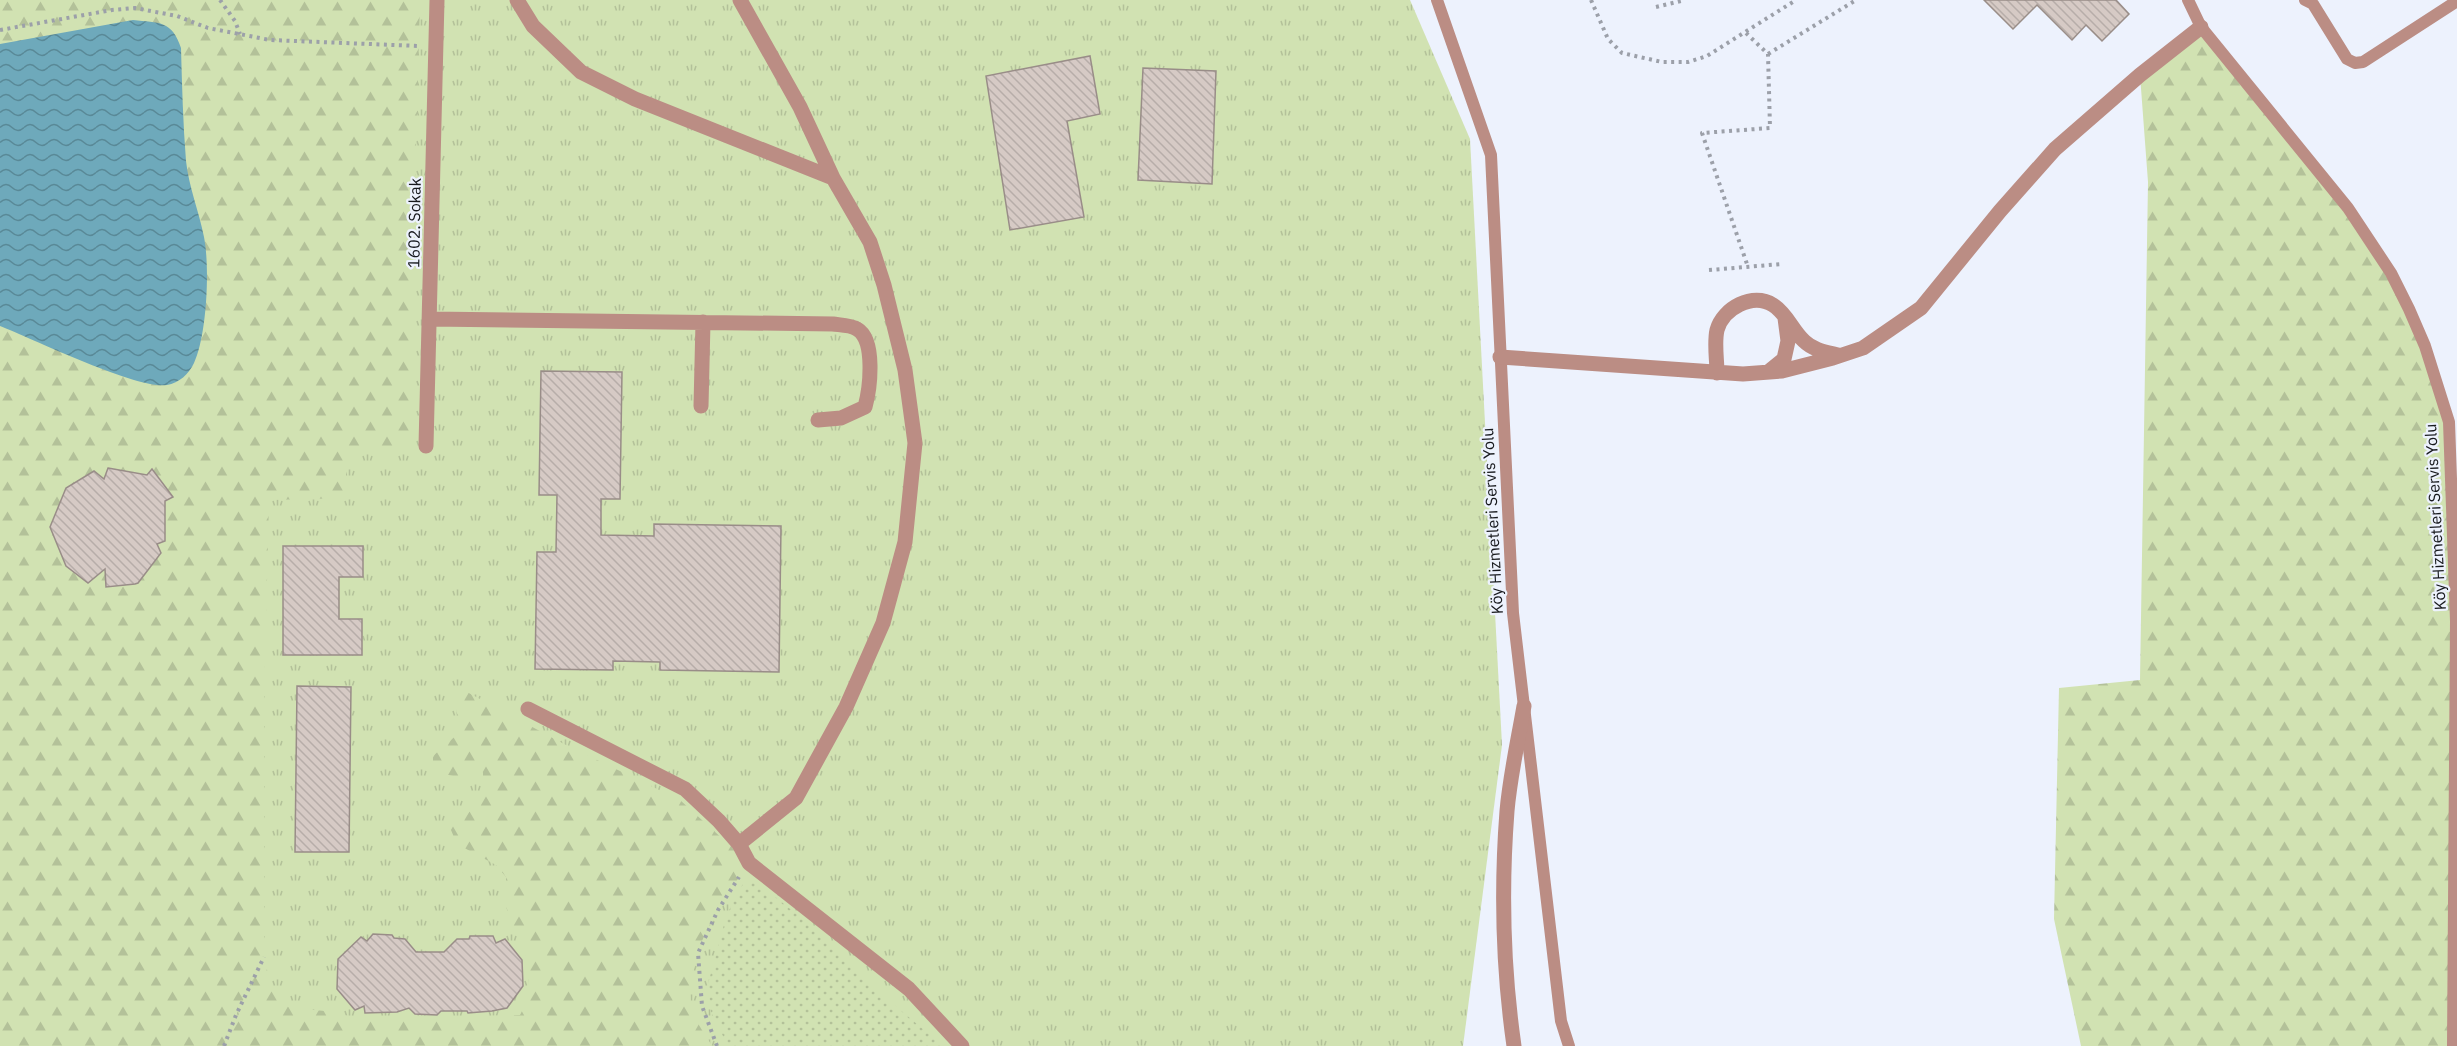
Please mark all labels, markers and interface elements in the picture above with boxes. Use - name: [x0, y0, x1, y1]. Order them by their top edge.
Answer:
- street label: 1602. Sokak: [403, 177, 425, 268]
- street label: Köy Hizmetleri Servis Yolu: [2420, 423, 2450, 611]
- street label: Köy Hizmetleri Servis Yolu: [1477, 427, 1507, 615]

